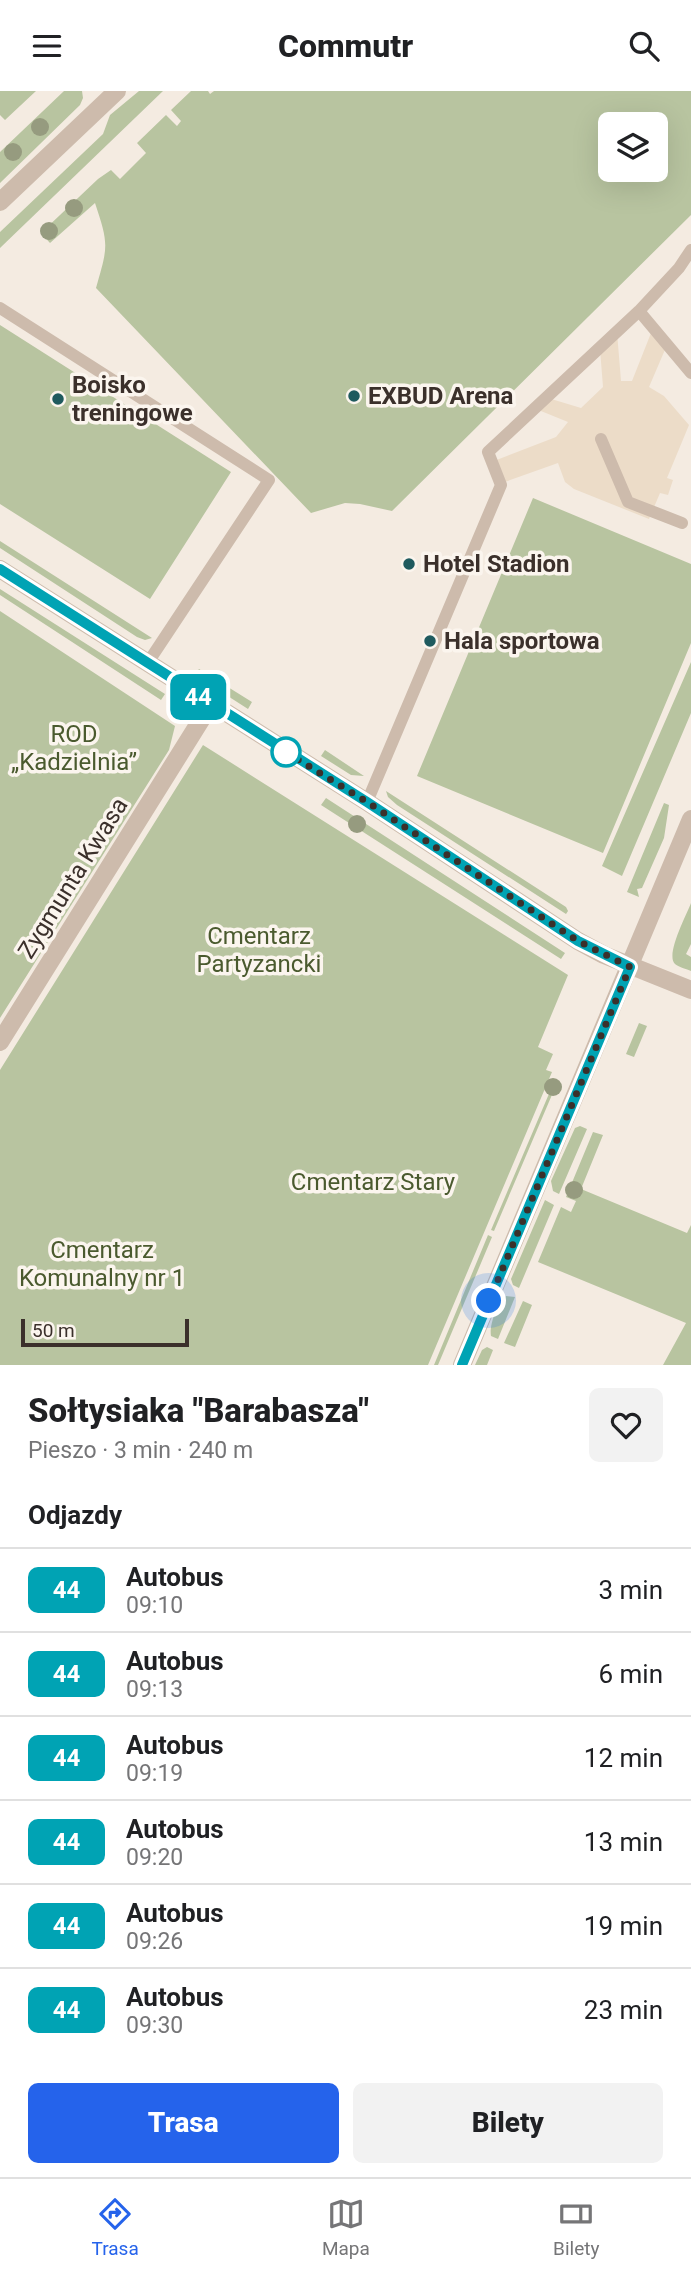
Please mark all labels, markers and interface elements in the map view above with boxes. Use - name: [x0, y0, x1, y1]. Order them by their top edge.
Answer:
- icon: menu: [28, 27, 66, 65]
- text: Commutr: [278, 27, 413, 65]
- icon: search: [625, 27, 663, 65]
- map controls: [598, 112, 668, 182]
- button: layers: [598, 112, 668, 182]
- place label: Boisko treningowe: [72, 371, 193, 427]
- place label: EXBUD Arena: [368, 382, 514, 410]
- marker: EXBUD Arena: [346, 388, 362, 404]
- marker: Boisko treningowe: [50, 391, 66, 407]
- place label: Hotel Stadion: [423, 550, 570, 578]
- marker: Hotel Stadion: [401, 556, 417, 572]
- place label: Hala sportowa: [444, 627, 600, 655]
- marker: Hala sportowa: [422, 633, 438, 649]
- line badge: 44: [166, 674, 230, 720]
- text: 44: [184, 683, 212, 711]
- park label: ROD „Kadzielnia”: [11, 720, 137, 776]
- unlabelled marker: [271, 737, 301, 767]
- street label: Zygmunta Kwasa: [12, 793, 134, 963]
- park label: Cmentarz Partyzancki: [197, 922, 321, 978]
- park label: Cmentarz Stary: [291, 1168, 456, 1196]
- park label: Cmentarz Komunalny nr 1: [19, 1236, 185, 1292]
- your location: [471, 1283, 506, 1318]
- scale bar: [21, 1316, 189, 1348]
- text: 50 m: [32, 1319, 75, 1342]
- button: heart: [589, 1388, 663, 1462]
- text: Sołtysiaka "Barabasza": [28, 1391, 369, 1430]
- text: Pieszo · 3 min · 240 m: [28, 1437, 253, 1464]
- text: Odjazdy: [28, 1500, 122, 1530]
- text: Autobus: [126, 1562, 224, 1592]
- text: 3 min: [598, 1575, 663, 1605]
- text: 44: [53, 1576, 80, 1604]
- text: 09:10: [126, 1592, 183, 1619]
- text: Autobus: [126, 1646, 224, 1676]
- text: 6 min: [598, 1659, 663, 1689]
- text: 44: [53, 1660, 80, 1688]
- text: 09:13: [126, 1676, 183, 1703]
- text: Autobus: [126, 1730, 224, 1760]
- text: 12 min: [584, 1743, 663, 1773]
- text: 44: [53, 1744, 80, 1772]
- text: 09:19: [126, 1760, 183, 1787]
- text: Autobus: [126, 1814, 224, 1844]
- text: 13 min: [584, 1827, 663, 1857]
- text: 44: [53, 1828, 80, 1856]
- text: 09:20: [126, 1844, 183, 1871]
- text: Autobus: [126, 1898, 224, 1928]
- text: 19 min: [584, 1911, 663, 1941]
- text: 44: [53, 1912, 80, 1940]
- text: 09:26: [126, 1928, 183, 1955]
- text: Autobus: [126, 1982, 224, 2012]
- text: 23 min: [584, 1995, 663, 2025]
- text: 44: [53, 1996, 80, 2024]
- text: 09:30: [126, 2012, 183, 2039]
- button: Trasa: [28, 2083, 339, 2163]
- button: Bilety: [353, 2083, 663, 2163]
- tab: Trasa: [92, 2195, 139, 2260]
- tab: Mapa: [322, 2195, 370, 2260]
- tab: Bilety: [553, 2195, 599, 2260]

